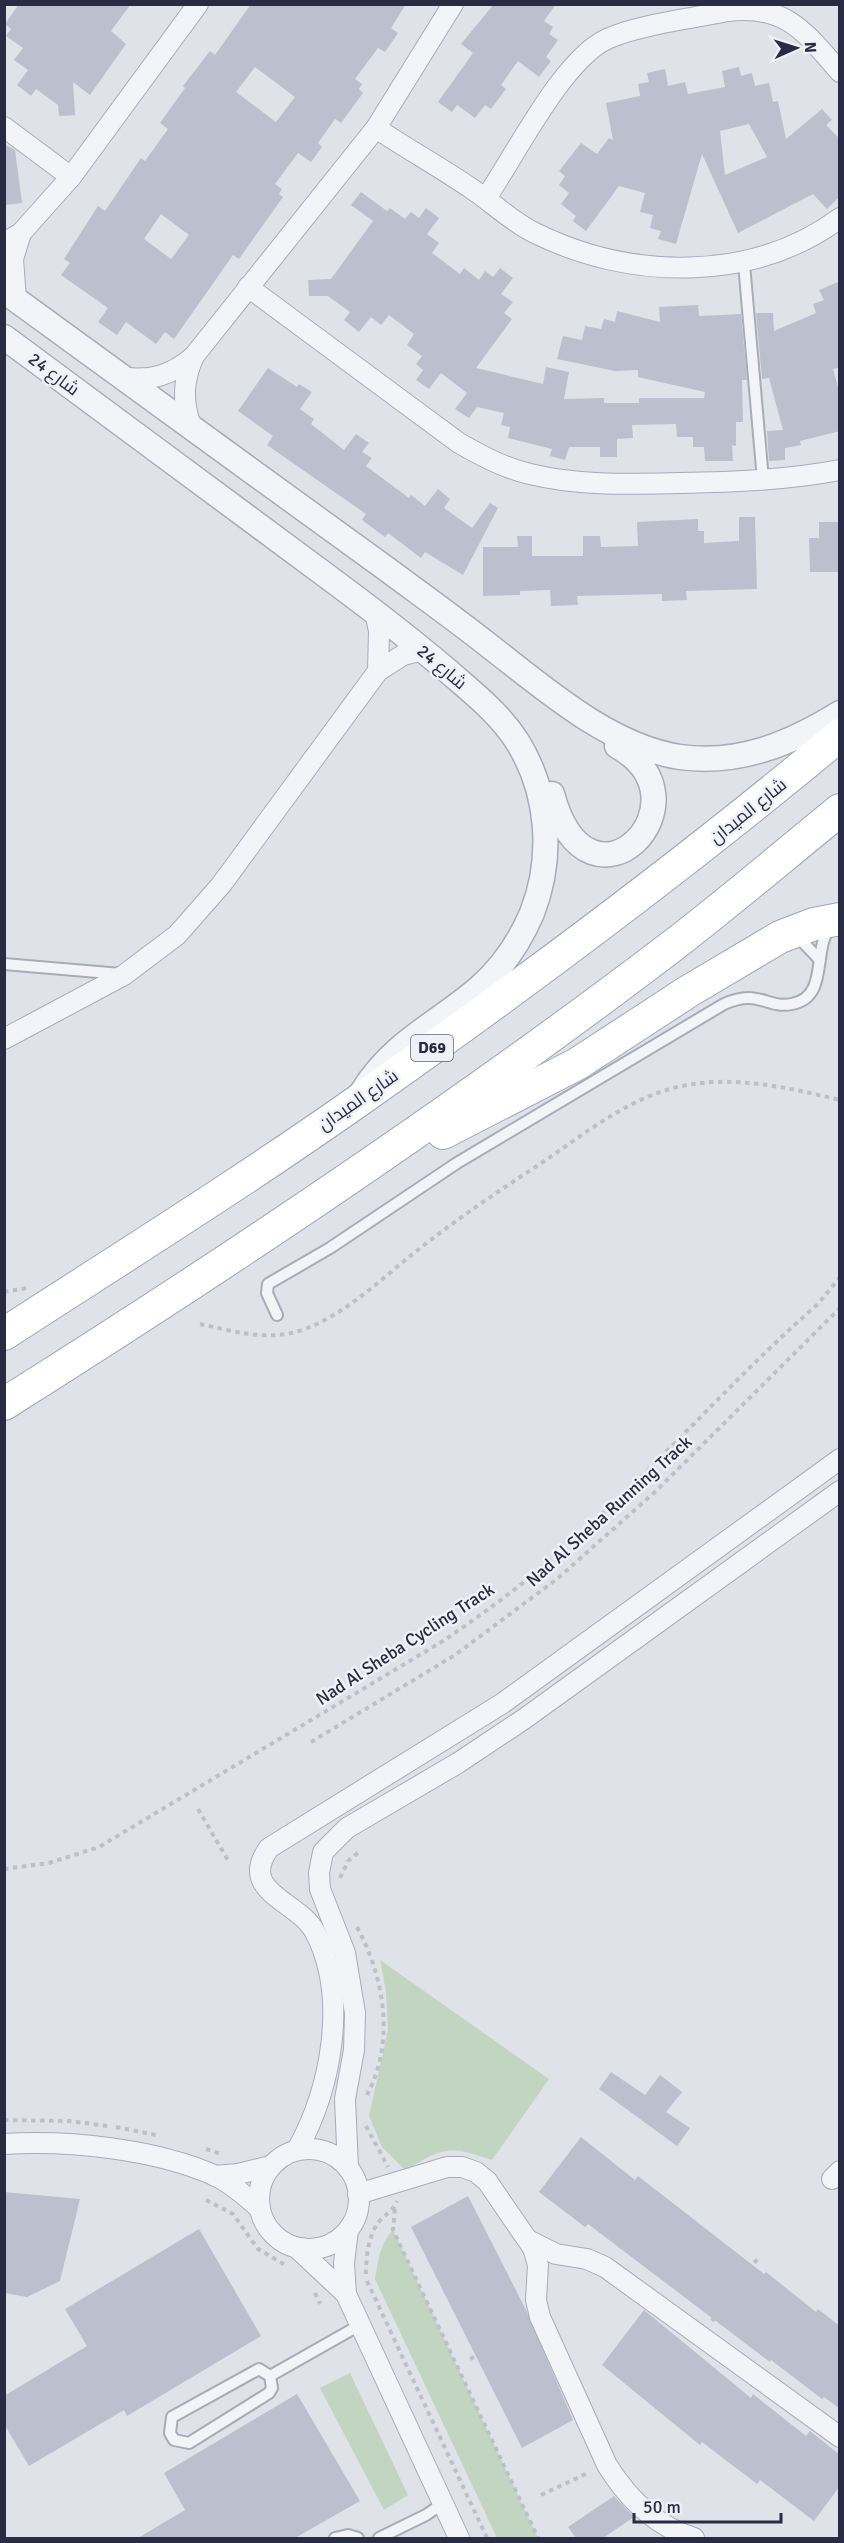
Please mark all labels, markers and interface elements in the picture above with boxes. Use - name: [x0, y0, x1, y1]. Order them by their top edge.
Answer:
- north arrow: [766, 18, 826, 78]
- text: N: [800, 41, 820, 53]
- street label: شارع 24: [24, 348, 84, 401]
- street label: شارع 24: [412, 640, 471, 695]
- street label: شارع الميدان: [705, 773, 792, 849]
- road number: D69: [411, 1035, 453, 1061]
- street label: شارع الميدان: [314, 1064, 403, 1136]
- street label: Nad Al Sheba Running Track: [522, 1431, 696, 1591]
- street label: Nad Al Sheba Cycling Track: [312, 1578, 498, 1710]
- scale bar: [634, 2486, 781, 2524]
- text: 50 m: [643, 2496, 681, 2518]

